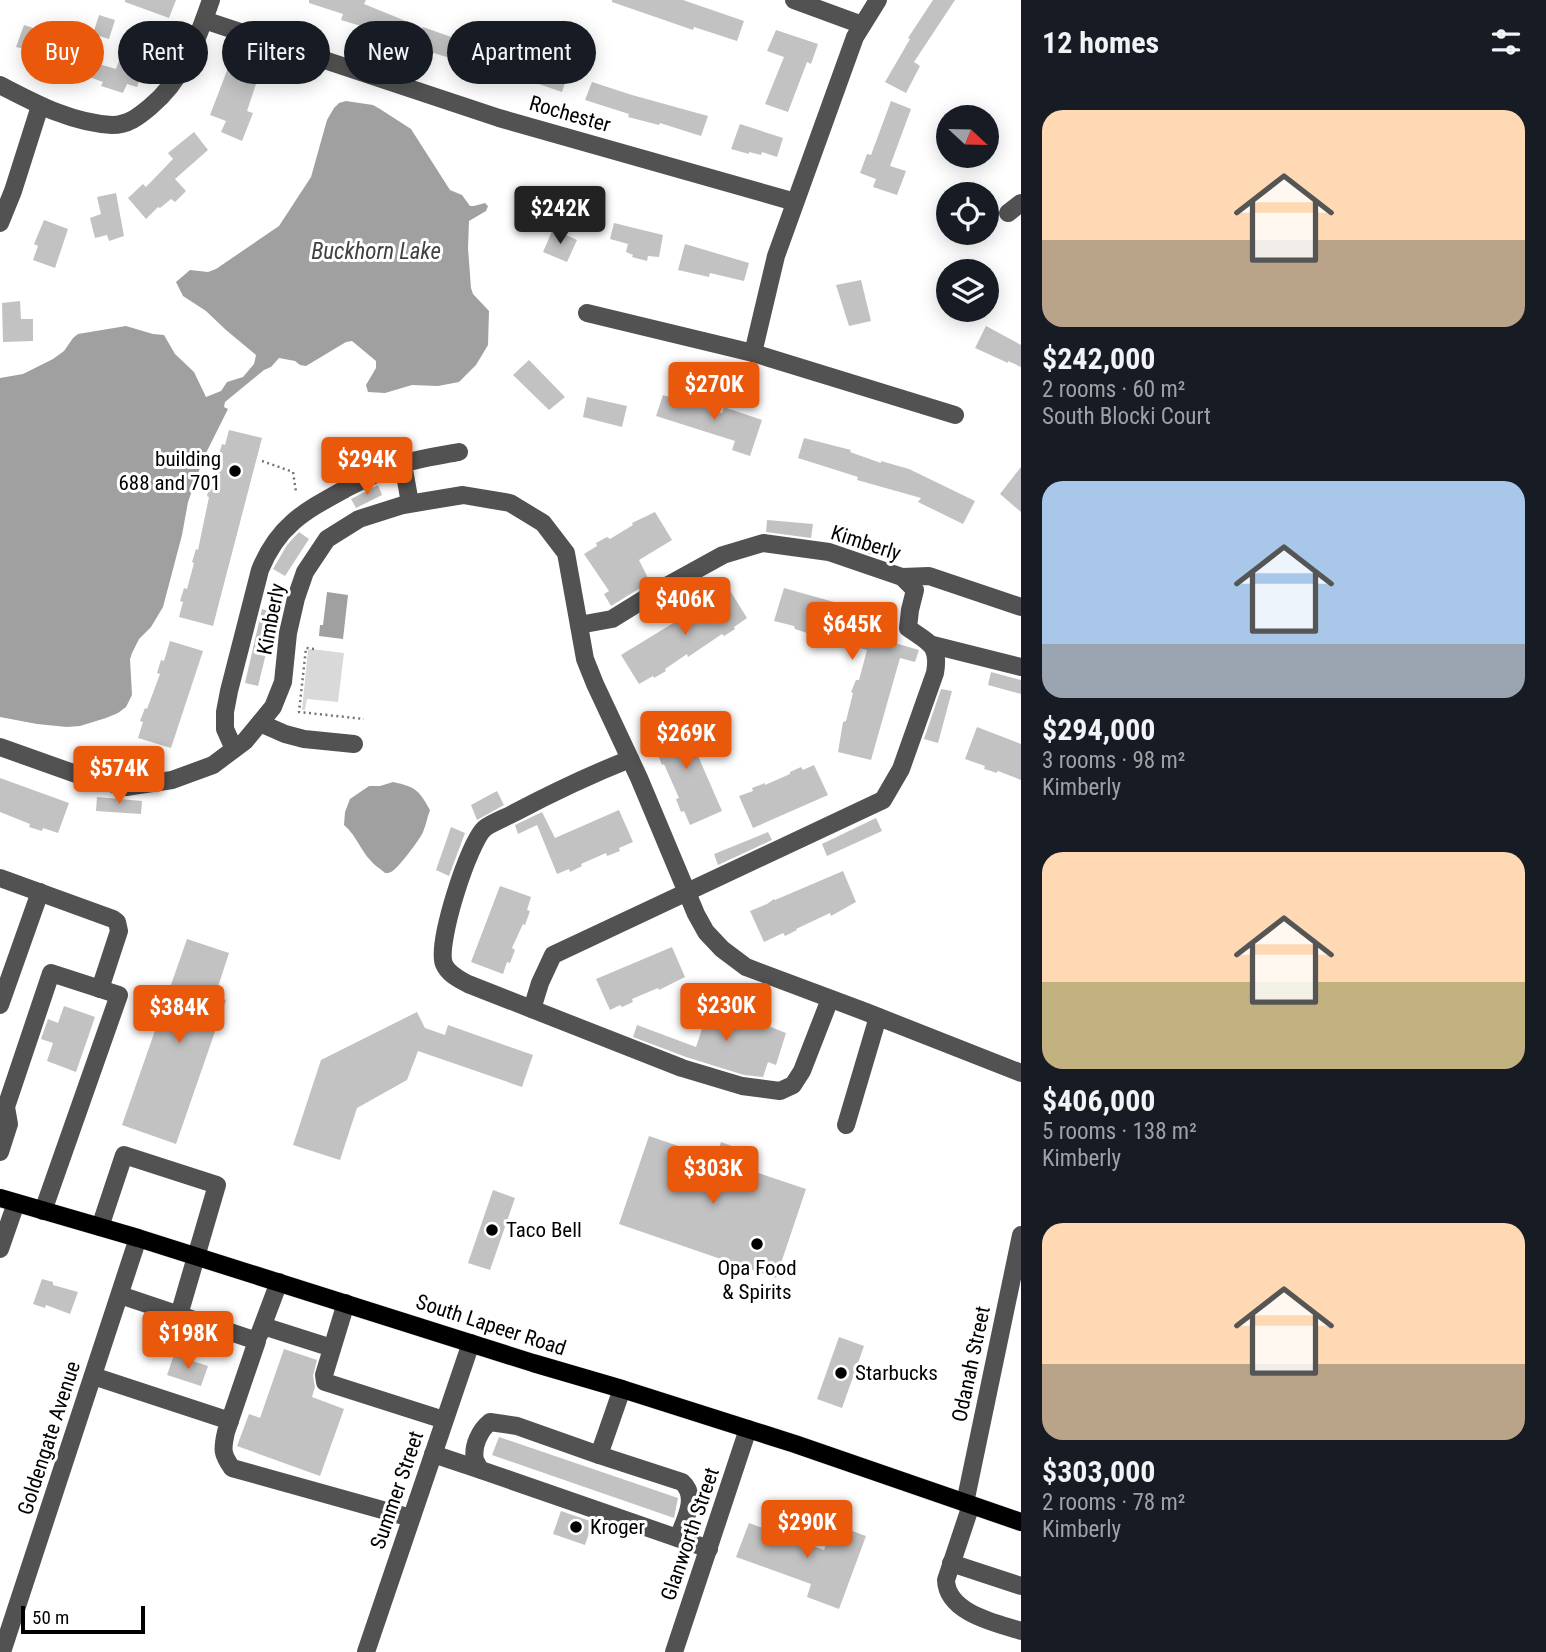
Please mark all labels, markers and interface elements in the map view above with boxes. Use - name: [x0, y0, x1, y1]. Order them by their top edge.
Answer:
- chip: Buy: [21, 21, 104, 84]
- chip: Rent: [118, 21, 208, 84]
- chip: Filters: [222, 21, 330, 84]
- chip: New: [344, 21, 433, 84]
- chip: Apartment: [447, 21, 596, 84]
- icon: filters: [1487, 23, 1525, 61]
- text: 12 homes: [1042, 25, 1159, 60]
- street label: Rochester: [527, 91, 613, 137]
- north arrow: [936, 105, 999, 168]
- map controls: [936, 105, 999, 322]
- icon: home: [1221, 155, 1347, 281]
- button: locate: [936, 182, 999, 245]
- pin: $242K: [511, 187, 609, 246]
- text: $242K: [530, 195, 590, 222]
- water label: Buckhorn Lake: [311, 238, 441, 265]
- button: layers: [936, 259, 999, 322]
- text: $242,000: [1042, 341, 1155, 376]
- pin: $270K: [665, 362, 763, 422]
- text: $270K: [684, 371, 744, 398]
- text: 2 rooms · 60 m²: [1042, 376, 1185, 403]
- text: South Blocki Court: [1042, 403, 1211, 430]
- pin: $294K: [318, 438, 416, 497]
- text: $294K: [337, 446, 397, 473]
- place label: building 688 and 701: [119, 447, 221, 495]
- marker: building 688 and 701: [227, 463, 243, 479]
- street label: Kimberly: [828, 520, 904, 566]
- icon: home: [1221, 526, 1347, 652]
- pin: $406K: [636, 578, 734, 637]
- street label: Kimberly: [252, 581, 290, 657]
- text: $406K: [655, 586, 715, 613]
- pin: $645K: [803, 602, 901, 662]
- text: $645K: [822, 611, 882, 638]
- pin: $269K: [637, 712, 735, 771]
- text: $294,000: [1042, 712, 1155, 747]
- text: $269K: [656, 720, 716, 747]
- pin: $574K: [70, 746, 168, 806]
- text: 3 rooms · 98 m²: [1042, 747, 1185, 774]
- text: $574K: [89, 755, 149, 782]
- text: Kimberly: [1042, 774, 1121, 801]
- icon: home: [1221, 897, 1347, 1023]
- pin: $230K: [677, 984, 775, 1043]
- pin: $384K: [130, 986, 228, 1045]
- text: $230K: [696, 992, 756, 1019]
- text: $384K: [149, 994, 209, 1021]
- text: $406,000: [1042, 1083, 1155, 1118]
- text: 5 rooms · 138 m²: [1042, 1118, 1197, 1145]
- text: Kimberly: [1042, 1145, 1121, 1172]
- pin: $303K: [664, 1146, 762, 1206]
- text: $303K: [683, 1155, 743, 1182]
- place label: Taco Bell: [506, 1218, 582, 1242]
- marker: Taco Bell: [484, 1222, 500, 1238]
- marker: Opa Food & Spirits: [749, 1236, 765, 1252]
- place label: Opa Food & Spirits: [717, 1256, 797, 1304]
- icon: home: [1221, 1268, 1347, 1394]
- street label: South Lapeer Road: [413, 1289, 569, 1361]
- street label: Odanah Street: [947, 1304, 995, 1424]
- pin: $198K: [139, 1312, 237, 1371]
- text: $198K: [158, 1320, 218, 1347]
- street label: Goldengate Avenue: [13, 1358, 85, 1518]
- place label: Starbucks: [855, 1361, 938, 1385]
- marker: Starbucks: [833, 1365, 849, 1381]
- street label: Summer Street: [366, 1428, 428, 1552]
- text: $303,000: [1042, 1454, 1155, 1489]
- street label: Glanworth Street: [656, 1464, 724, 1604]
- text: 2 rooms · 78 m²: [1042, 1489, 1185, 1516]
- pin: $290K: [758, 1500, 856, 1560]
- text: $290K: [777, 1509, 837, 1536]
- place label: Kroger: [590, 1515, 645, 1539]
- text: Kimberly: [1042, 1516, 1121, 1543]
- marker: Kroger: [568, 1519, 584, 1535]
- scale bar: [21, 1603, 145, 1635]
- text: 50 m: [32, 1606, 69, 1629]

